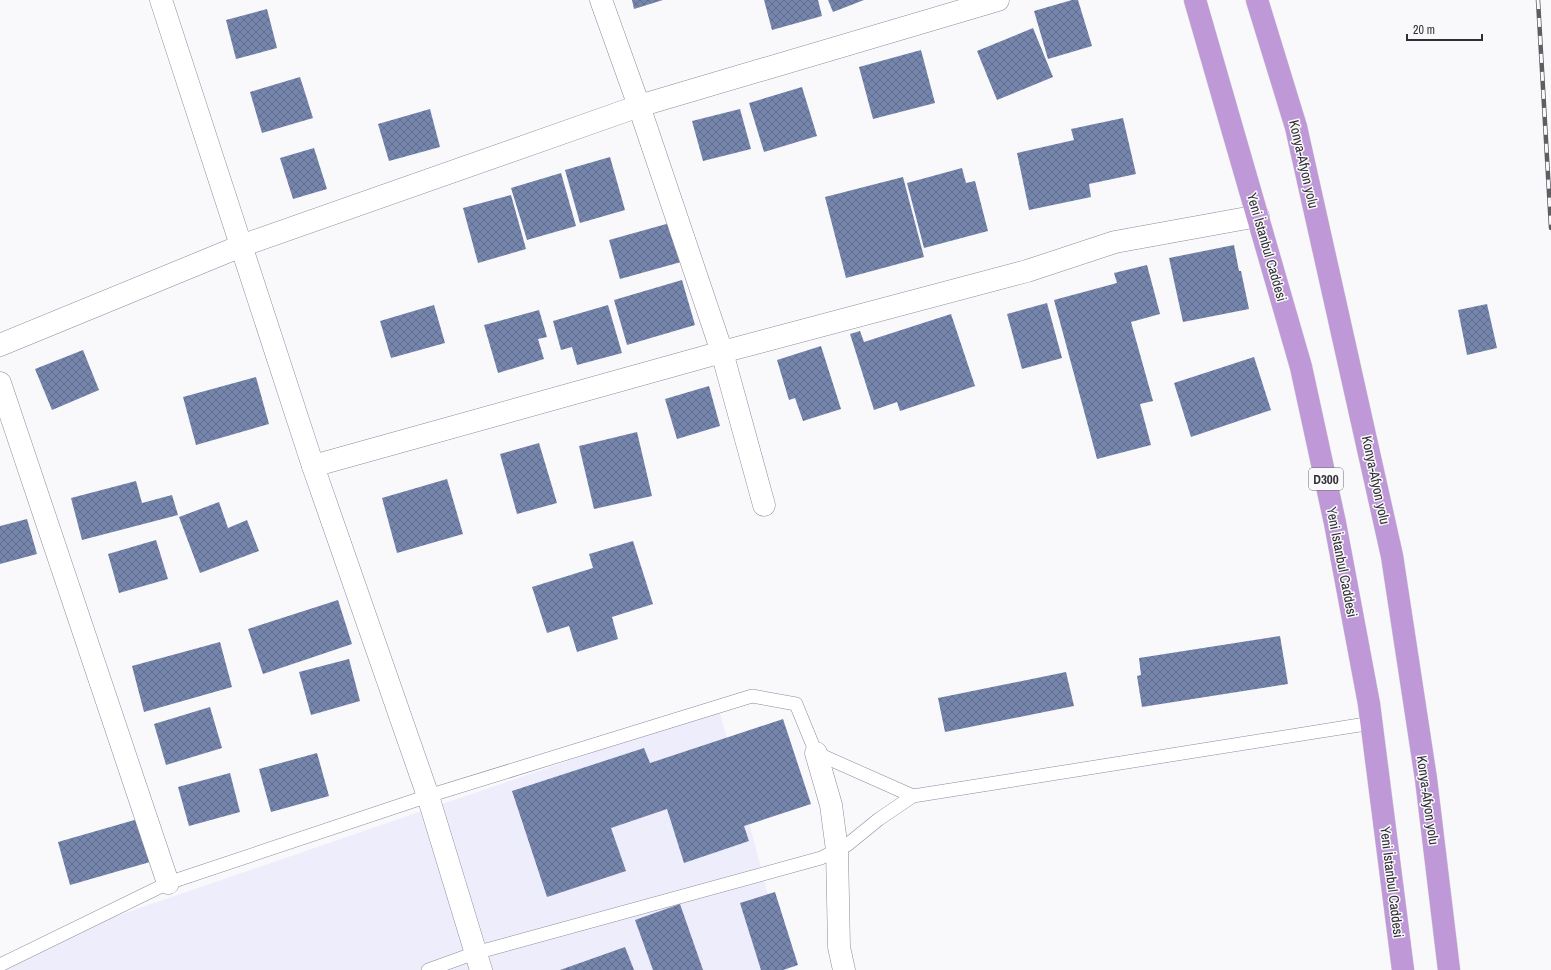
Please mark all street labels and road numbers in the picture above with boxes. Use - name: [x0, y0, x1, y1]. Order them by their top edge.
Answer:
- street label: Konya-Afyon yolu: [1285, 118, 1323, 210]
- street label: Yeni İstanbul Caddesi: [1243, 191, 1291, 303]
- street label: Konya-Afyon yolu: [1358, 434, 1394, 526]
- road number: D300: [1309, 468, 1343, 490]
- street label: Yeni İstanbul Caddesi: [1322, 505, 1362, 619]
- street label: Konya-Afyon yolu: [1413, 754, 1443, 846]
- street label: Yeni İstanbul Caddesi: [1376, 825, 1408, 939]

